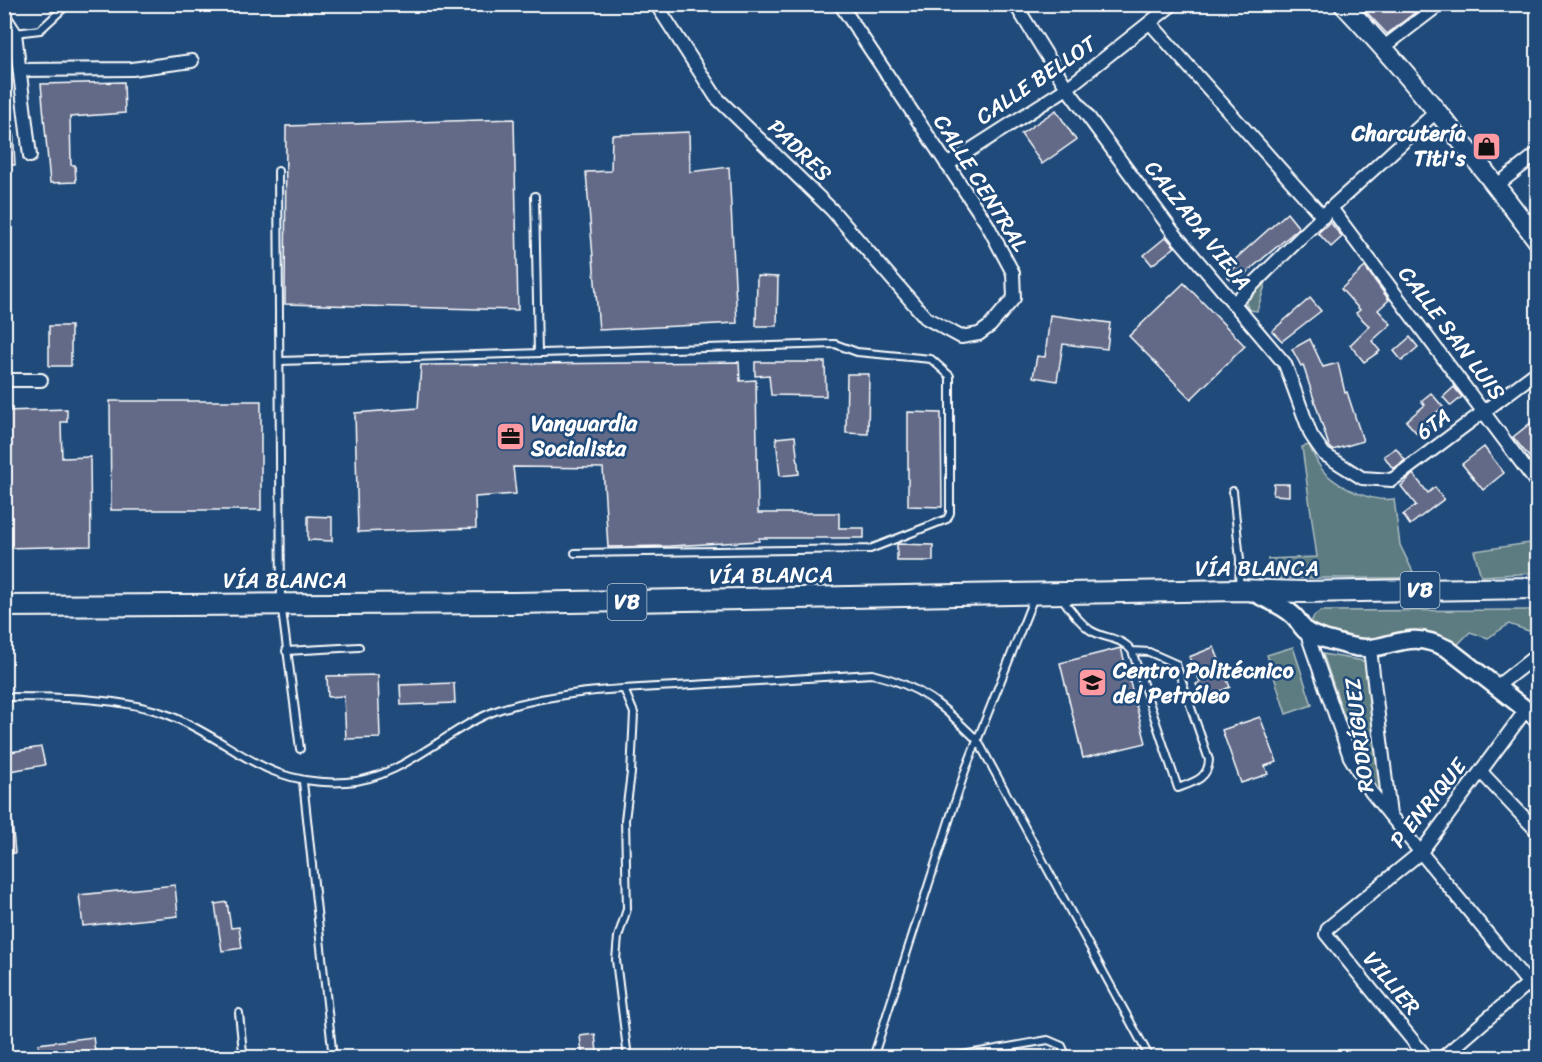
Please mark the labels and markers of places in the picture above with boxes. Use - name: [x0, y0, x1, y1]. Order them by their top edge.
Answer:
- place label: Charcutería Titi's: [1351, 114, 1467, 178]
- shop icon: Charcutería Titi's: [1471, 130, 1503, 162]
- place label: Vanguardia Socialista: [530, 404, 638, 468]
- office icon: Vanguardia Socialista: [494, 420, 526, 452]
- place label: Centro Politécnico del Petróleo: [1112, 651, 1294, 715]
- school or university icon: Centro Politécnico del Petróleo: [1076, 667, 1108, 699]

